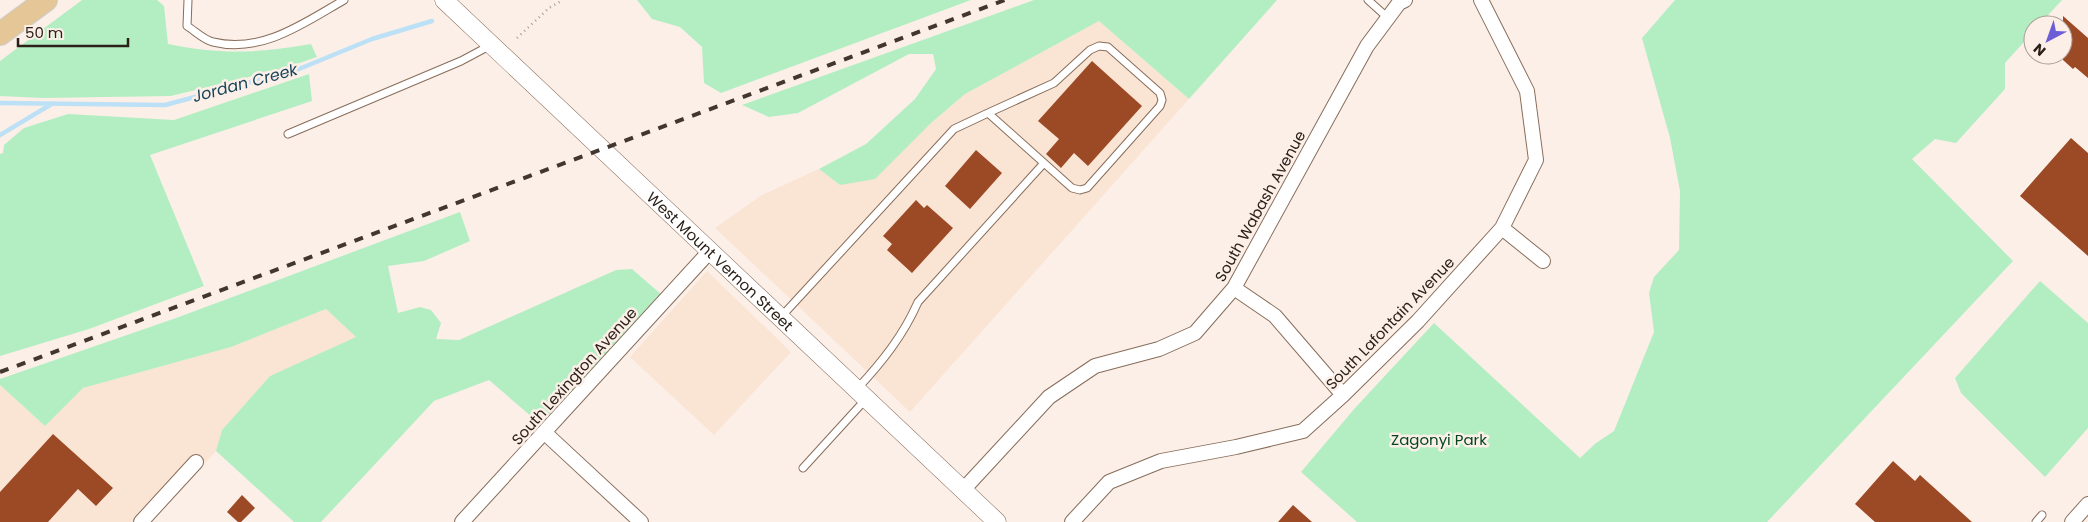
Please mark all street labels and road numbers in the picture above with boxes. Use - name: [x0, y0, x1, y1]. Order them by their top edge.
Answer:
- street label: South Wabash Avenue: [1210, 127, 1310, 285]
- street label: West Mount Vernon Street: [642, 186, 798, 335]
- street label: South Lafontain Avenue: [1321, 252, 1459, 394]
- street label: South Lexington Avenue: [506, 303, 642, 449]

